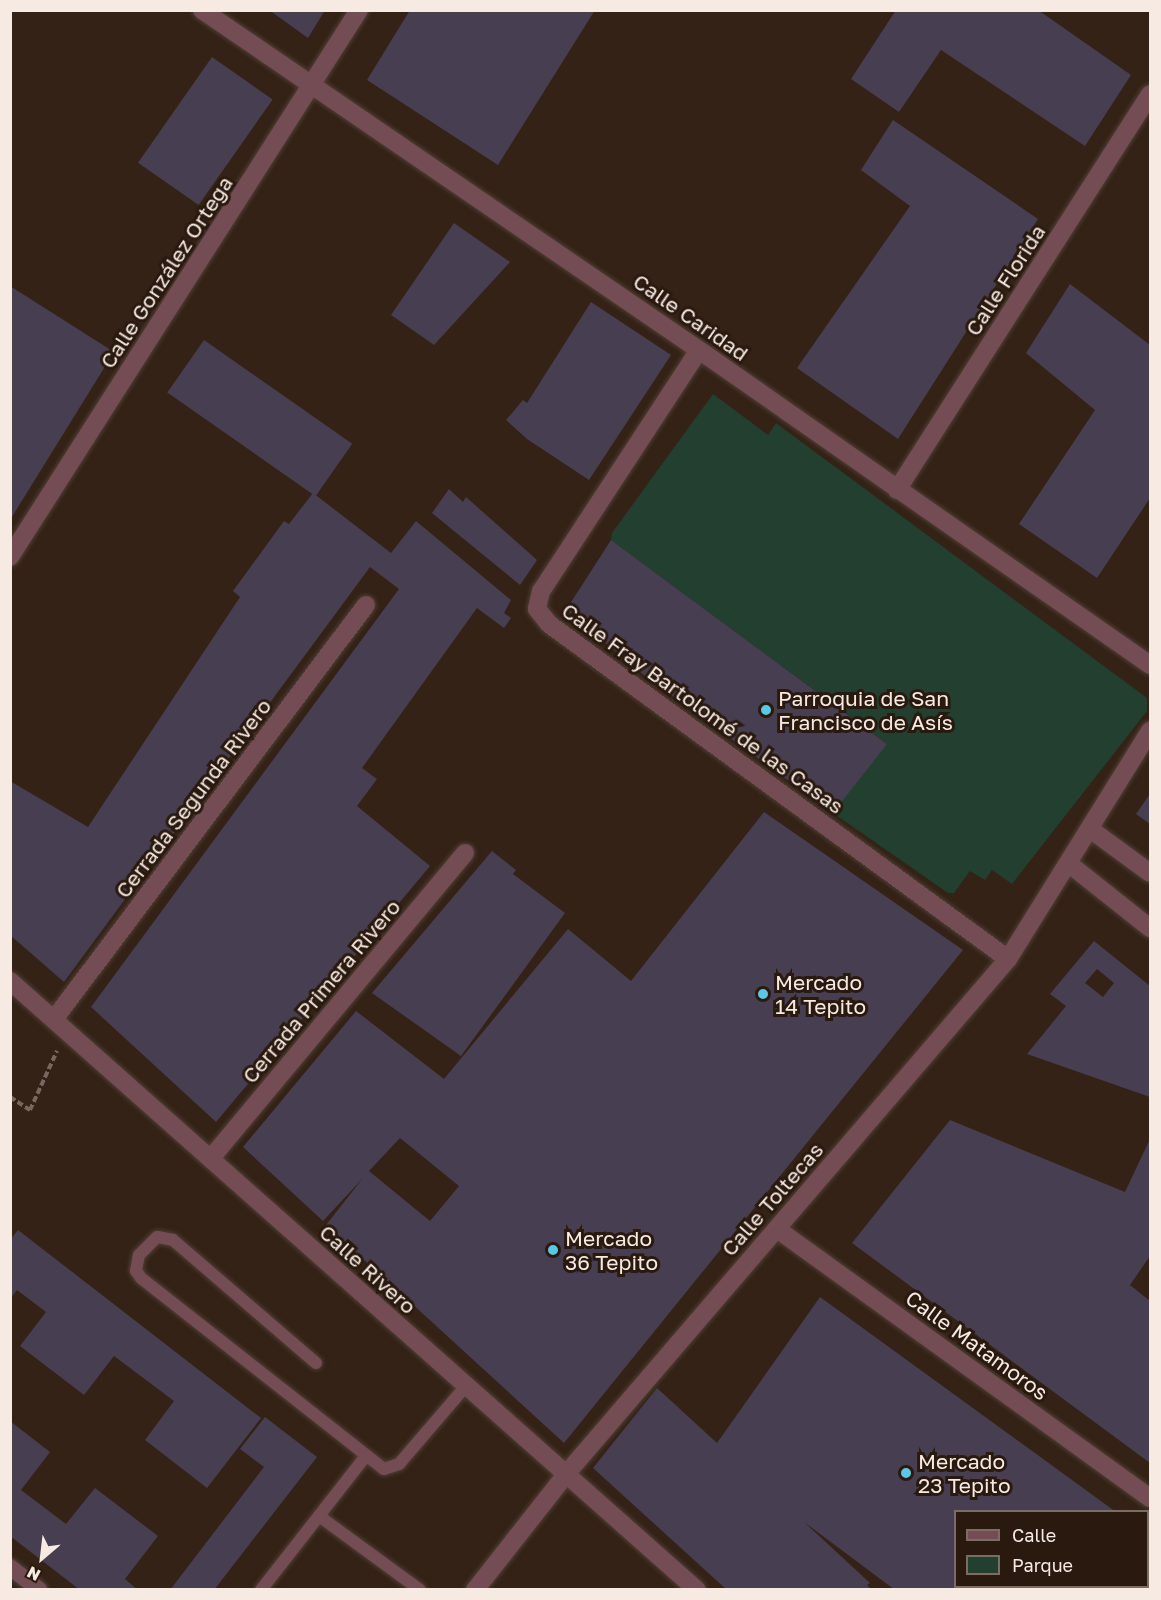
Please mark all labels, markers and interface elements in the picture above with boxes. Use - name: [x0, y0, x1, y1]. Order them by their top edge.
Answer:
- street label: Calle González Ortega: [94, 171, 238, 373]
- street label: Calle Florida: [960, 220, 1050, 340]
- street label: Calle Caridad: [629, 268, 753, 366]
- street label: Calle Fray Bartolomé de las Casas: [557, 597, 849, 819]
- place label: Parroquia de San Francisco de Asís: [778, 685, 953, 735]
- street label: Cerrada Segunda Rivero: [110, 693, 276, 903]
- marker: Parroquia de San Francisco de Asís: [759, 703, 773, 717]
- street label: Cerrada Primera Rivero: [237, 894, 405, 1088]
- place label: Mercado 14 Tepito: [775, 969, 866, 1019]
- marker: Mercado 14 Tepito: [756, 987, 770, 1001]
- street label: Calle Toltecas: [716, 1137, 828, 1261]
- street label: Calle Rivero: [315, 1219, 421, 1319]
- place label: Mercado 36 Tepito: [565, 1225, 658, 1275]
- marker: Mercado 36 Tepito: [546, 1243, 560, 1257]
- street label: Calle Matamoros: [901, 1285, 1053, 1405]
- place label: Mercado 23 Tepito: [918, 1448, 1011, 1498]
- marker: Mercado 23 Tepito: [899, 1466, 913, 1480]
- legend: [954, 1510, 1149, 1588]
- text: Calle: [1012, 1524, 1056, 1546]
- north arrow: [12, 1528, 72, 1588]
- text: Parque: [1012, 1554, 1073, 1576]
- text: N: [23, 1562, 44, 1586]

